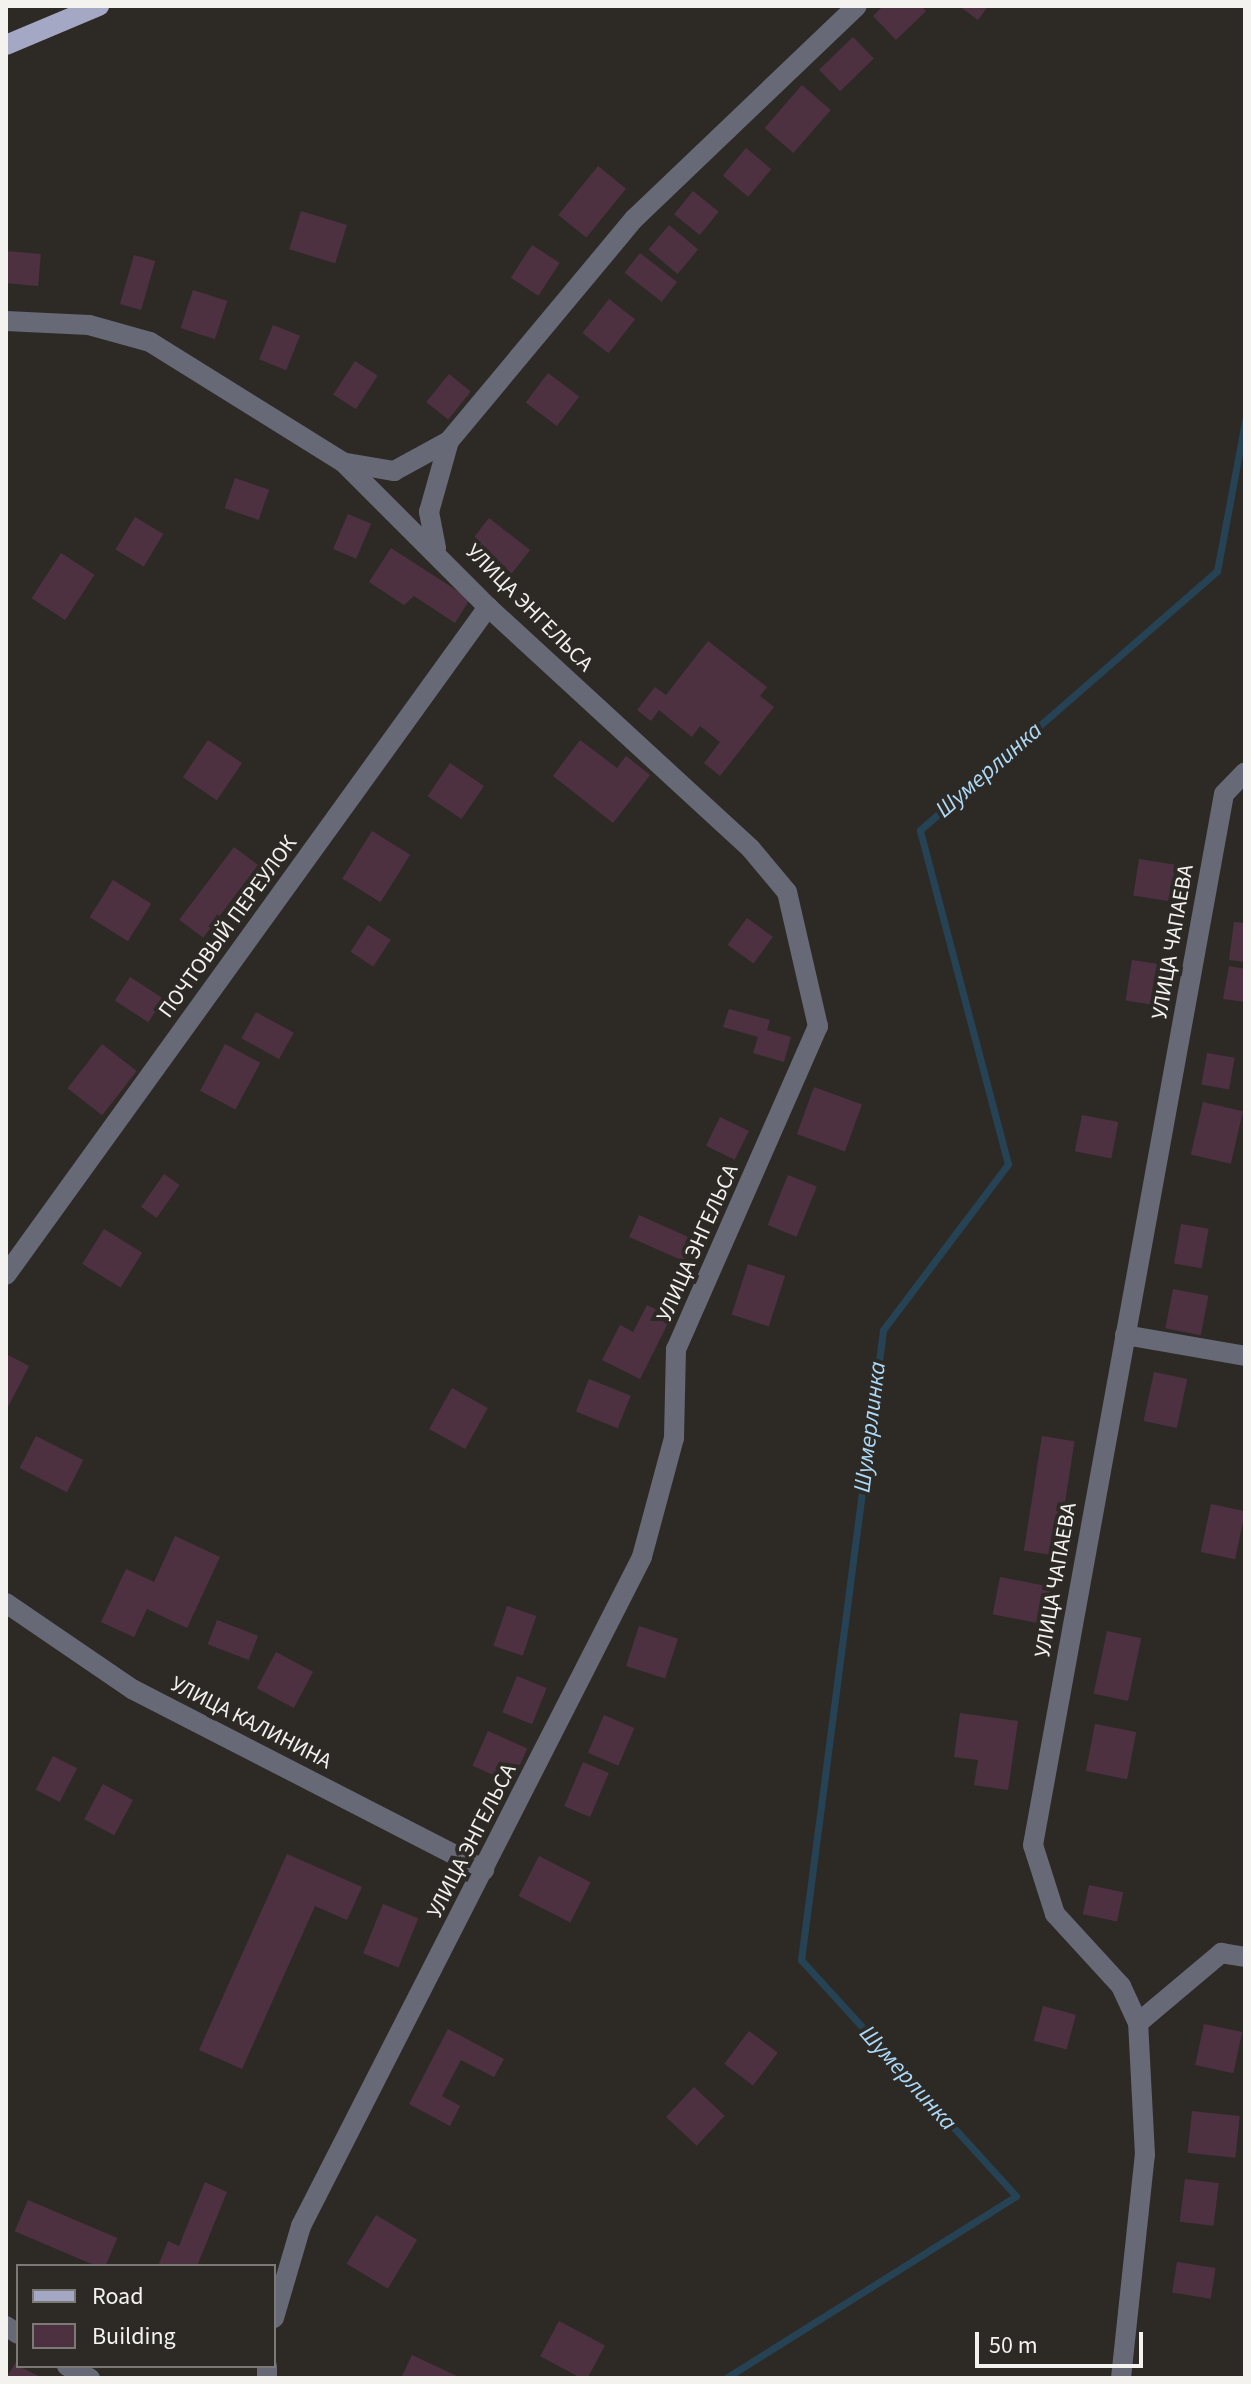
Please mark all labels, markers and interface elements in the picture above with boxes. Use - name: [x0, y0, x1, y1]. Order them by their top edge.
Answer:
- street label: УЛИЦА ЭНГЕЛЬСА: [460, 539, 598, 677]
- water label: Шумерлинка: [930, 716, 1048, 824]
- street label: ПОЧТОВЫЙ ПЕРЕУЛОК: [153, 831, 303, 1023]
- street label: УЛИЦА ЧАПАЕВА: [1146, 863, 1200, 1021]
- street label: УЛИЦА ЭНГЕЛЬСА: [652, 1160, 744, 1326]
- water label: Шумерлинка: [848, 1360, 892, 1494]
- street label: УЛИЦА ЧАПАЕВА: [1029, 1501, 1083, 1659]
- street label: УЛИЦА КАЛИНИНА: [166, 1671, 336, 1775]
- street label: УЛИЦА ЭНГЕЛЬСА: [422, 1760, 522, 1922]
- water label: Шумерлинка: [853, 2019, 963, 2137]
- legend: [16, 2264, 276, 2368]
- text: Road: [92, 2279, 144, 2314]
- scale bar: [979, 2316, 1147, 2366]
- text: Building: [92, 2319, 176, 2354]
- text: 50 m: [989, 2328, 1038, 2363]

